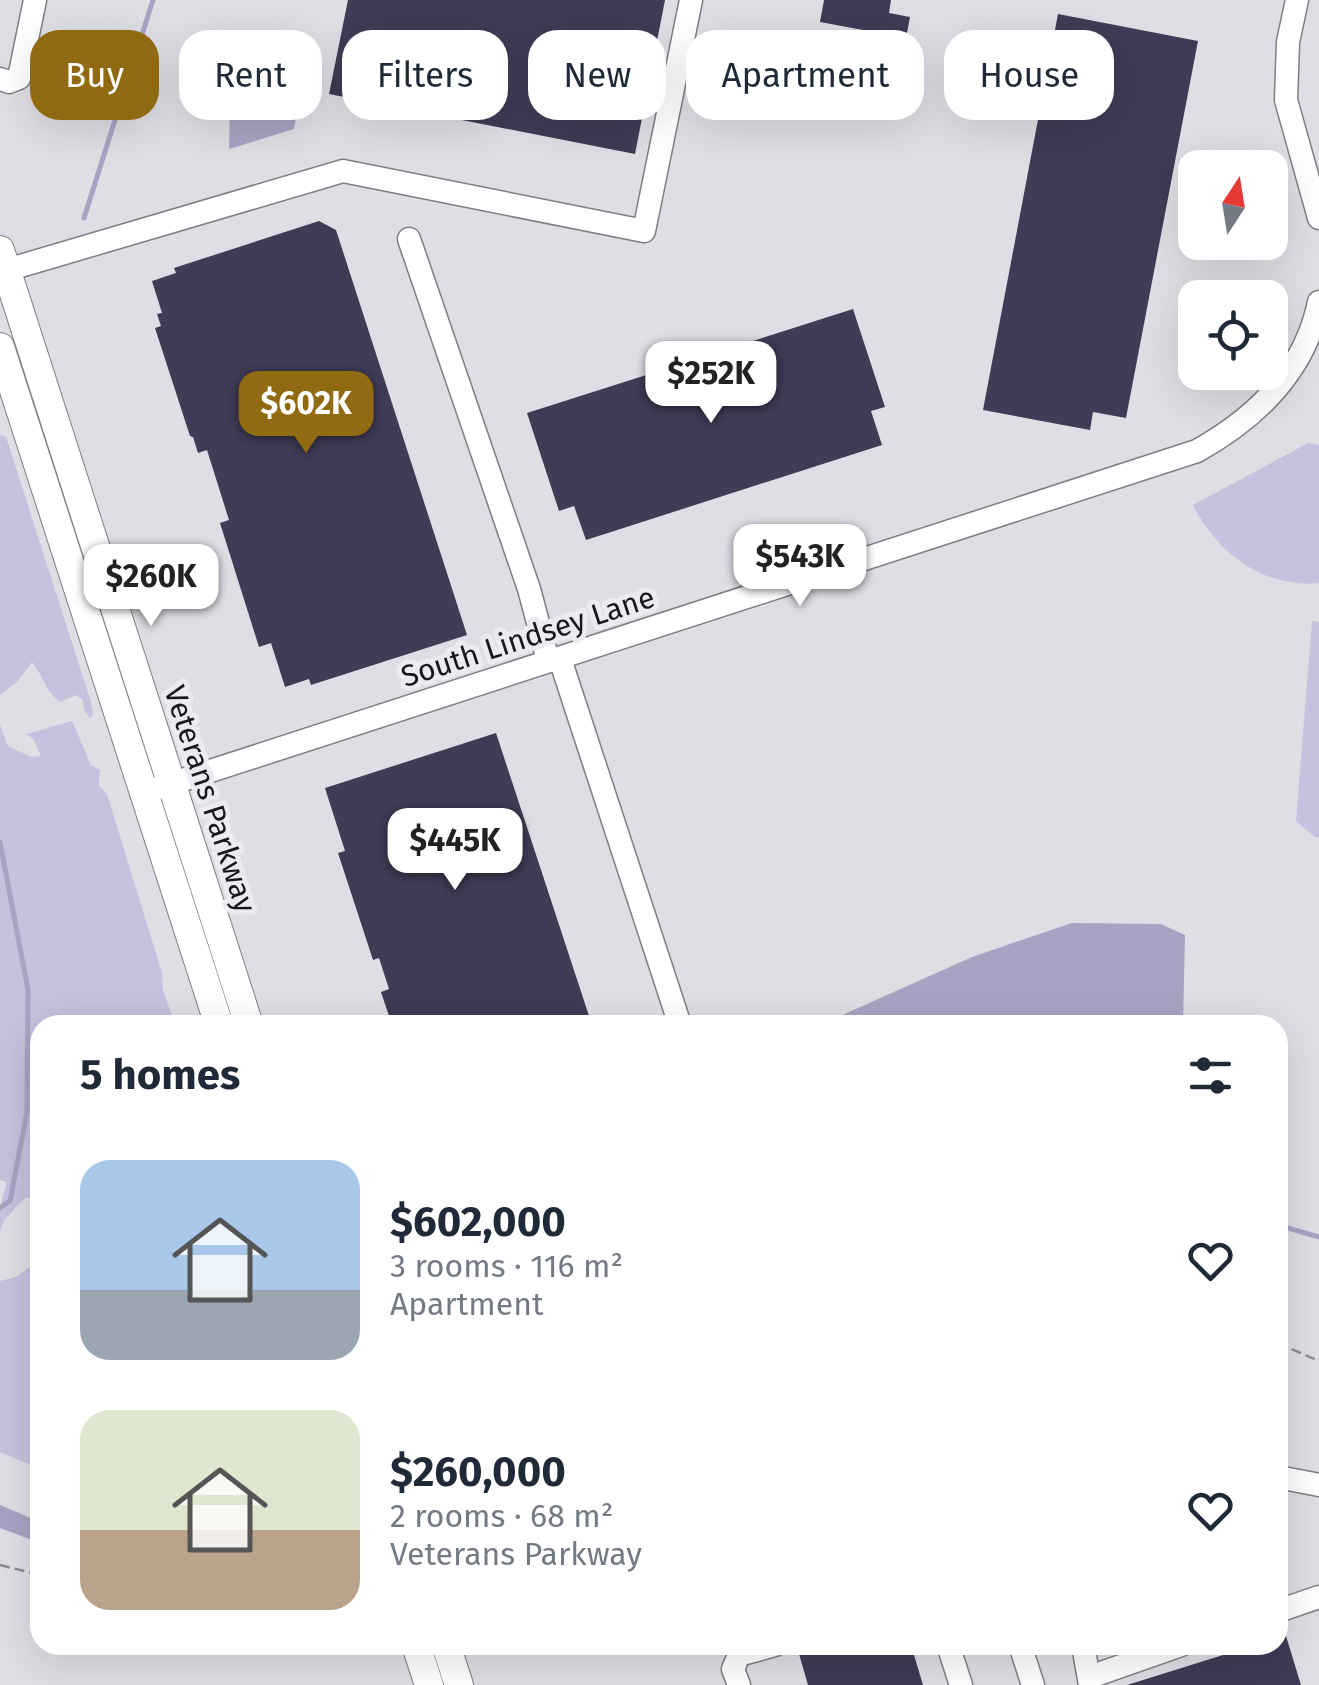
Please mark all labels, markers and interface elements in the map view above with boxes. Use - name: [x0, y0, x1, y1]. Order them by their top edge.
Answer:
- chip: Buy: [30, 30, 159, 120]
- chip: Rent: [179, 30, 322, 120]
- chip: Filters: [342, 30, 508, 120]
- chip: New: [528, 30, 666, 120]
- chip: Apartment: [686, 30, 924, 120]
- chip: House: [944, 30, 1114, 120]
- north arrow: [1178, 150, 1288, 260]
- map controls: [1178, 150, 1288, 390]
- button: locate: [1178, 280, 1288, 390]
- pin: $252K: [641, 341, 781, 426]
- text: $252K: [667, 354, 755, 392]
- pin: $602K: [236, 371, 376, 456]
- text: $602K: [261, 384, 351, 422]
- pin: $543K: [730, 524, 870, 609]
- text: $543K: [755, 537, 845, 575]
- pin: $260K: [81, 544, 221, 629]
- text: $260K: [106, 557, 196, 595]
- street label: South Lindsey Lane: [397, 579, 659, 695]
- street label: Veterans Parkway: [156, 681, 264, 917]
- pin: $445K: [385, 808, 525, 893]
- text: $445K: [410, 821, 500, 859]
- icon: filters: [1183, 1048, 1238, 1103]
- text: 5 homes: [80, 1050, 240, 1100]
- text: $602,000: [390, 1197, 566, 1247]
- icon: home: [160, 1200, 280, 1320]
- icon: heart: [1183, 1233, 1238, 1288]
- text: 3 rooms · 116 m²: [390, 1247, 623, 1285]
- text: Apartment: [390, 1285, 544, 1323]
- text: $260,000: [390, 1447, 566, 1497]
- icon: home: [160, 1450, 280, 1570]
- icon: heart: [1183, 1483, 1238, 1538]
- text: 2 rooms · 68 m²: [390, 1497, 613, 1535]
- text: Veterans Parkway: [390, 1535, 642, 1573]

